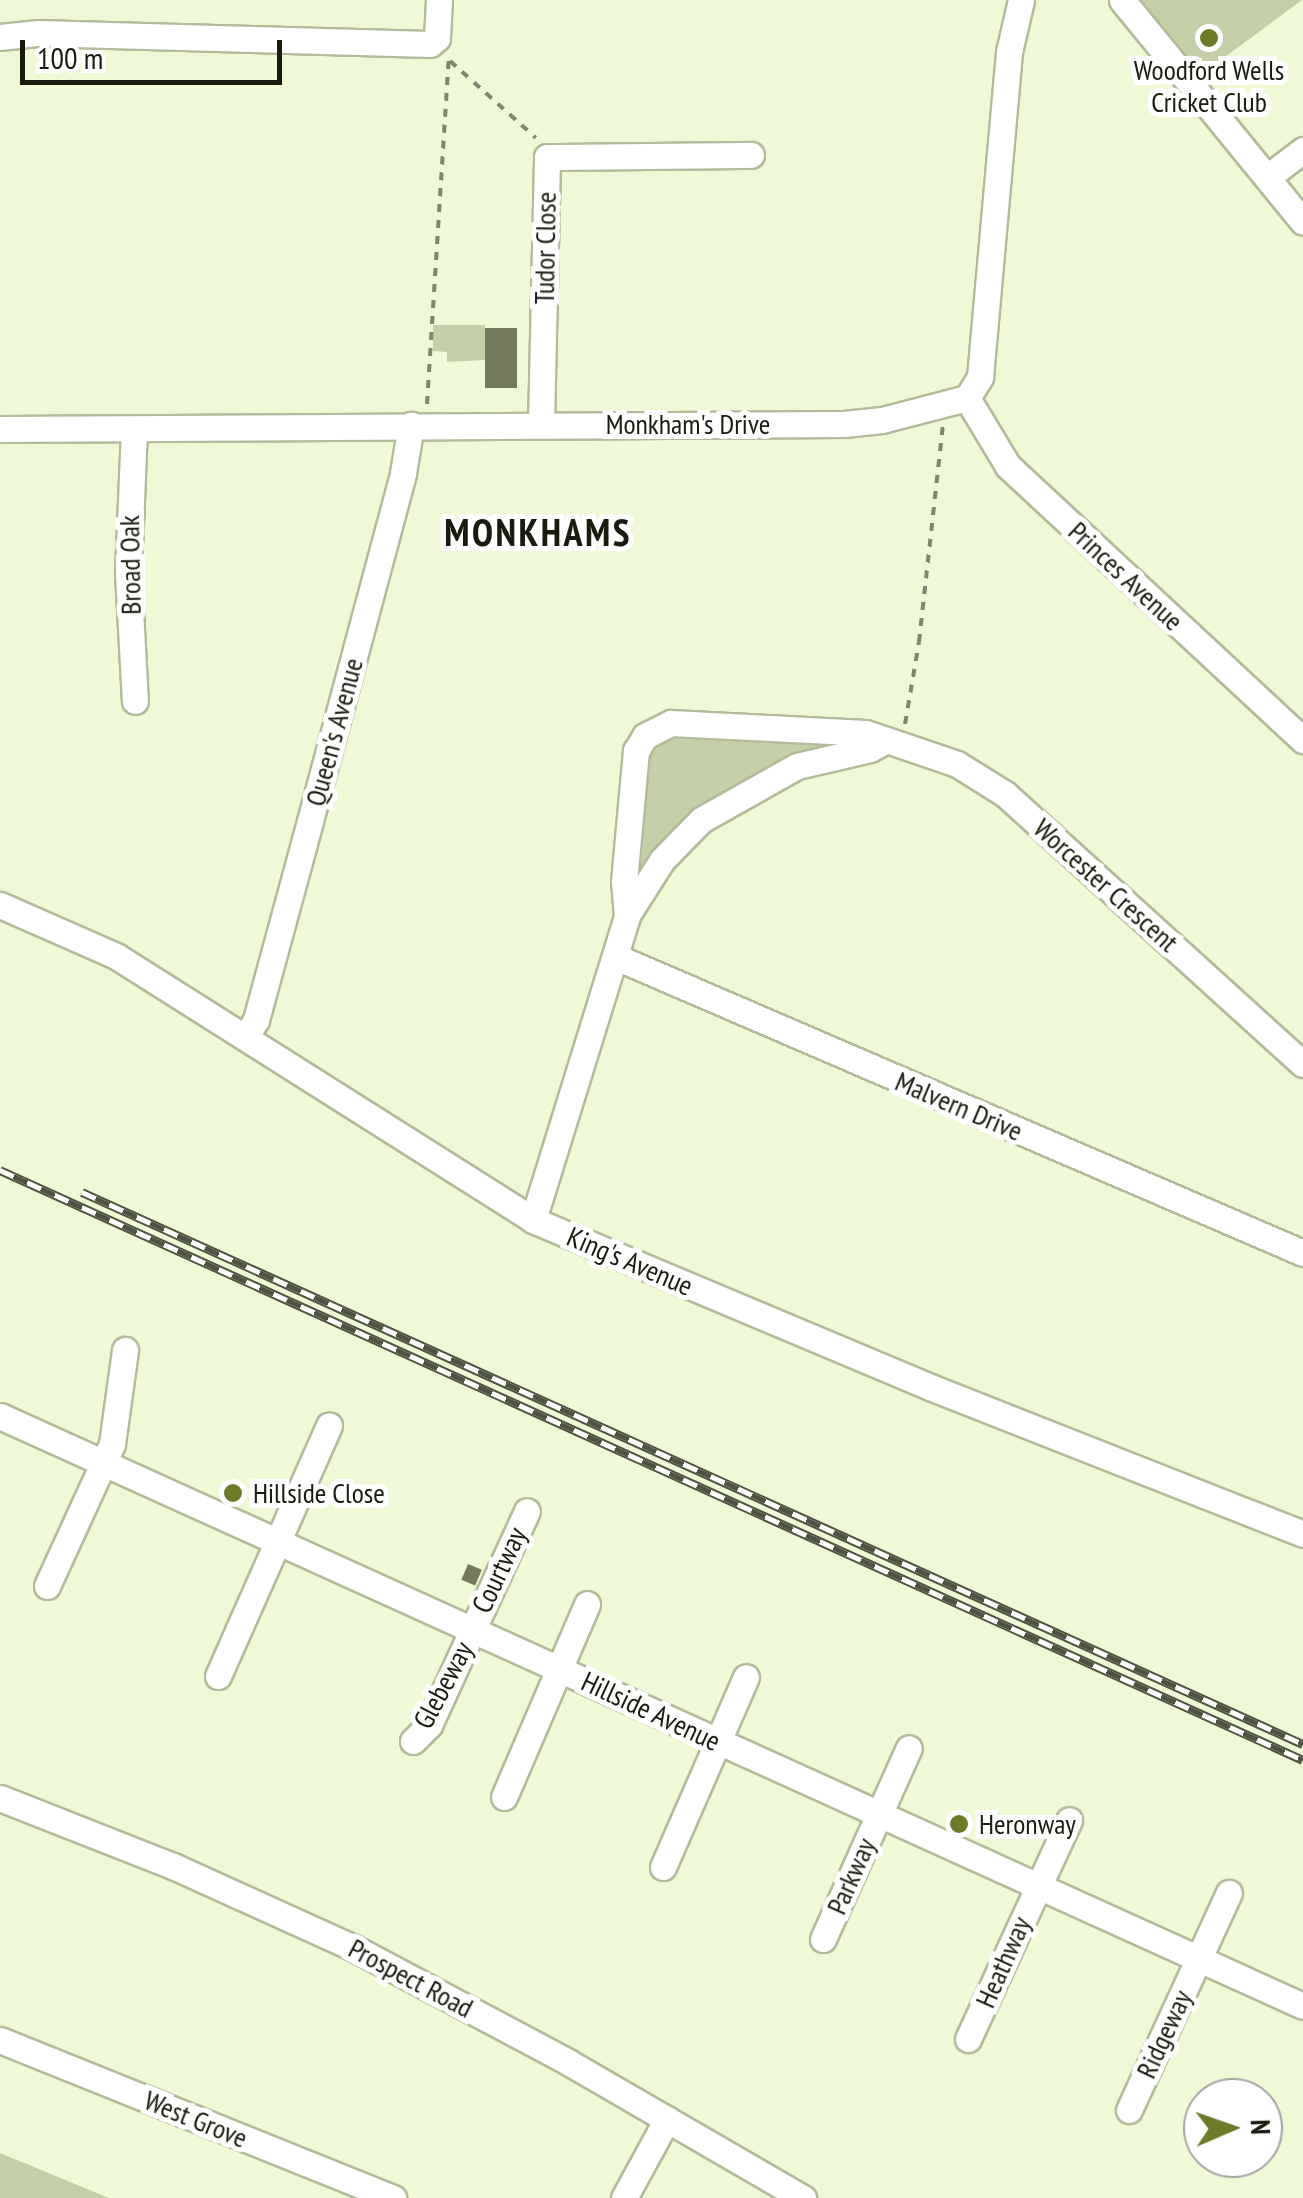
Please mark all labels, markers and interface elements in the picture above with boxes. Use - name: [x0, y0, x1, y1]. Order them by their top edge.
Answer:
- scale bar: [25, 20, 288, 82]
- marker: Woodford Wells Cricket Club: [1198, 27, 1220, 49]
- text: 100 m: [37, 38, 103, 77]
- place label: Woodford Wells Cricket Club: [1134, 53, 1284, 119]
- street label: Tudor Close: [527, 191, 563, 305]
- street label: Monkham's Drive: [606, 407, 770, 441]
- district label: MONKHAMS: [444, 509, 632, 555]
- street label: Princes Avenue: [1061, 514, 1191, 638]
- street label: Broad Oak: [112, 515, 148, 615]
- street label: Queen's Avenue: [298, 654, 370, 810]
- street label: Worcester Crescent: [1027, 811, 1185, 959]
- street label: Malvern Drive: [890, 1064, 1028, 1148]
- street label: King's Avenue: [562, 1219, 698, 1303]
- place label: Hillside Close: [253, 1476, 385, 1510]
- marker: Hillside Close: [222, 1482, 244, 1504]
- street label: Courtway: [465, 1522, 533, 1618]
- street label: Glebeway: [406, 1636, 480, 1734]
- street label: Hillside Avenue: [576, 1664, 726, 1758]
- place label: Heronway: [979, 1807, 1076, 1841]
- marker: Heronway: [948, 1813, 970, 1835]
- street label: Parkway: [819, 1833, 883, 1919]
- street label: Heathway: [968, 1911, 1038, 2013]
- street label: Prospect Road: [343, 1931, 479, 2025]
- street label: Ridgeway: [1129, 1985, 1199, 2083]
- north arrow: [1183, 2078, 1283, 2178]
- street label: West Grove: [140, 2083, 252, 2155]
- text: N: [1243, 2119, 1280, 2135]

